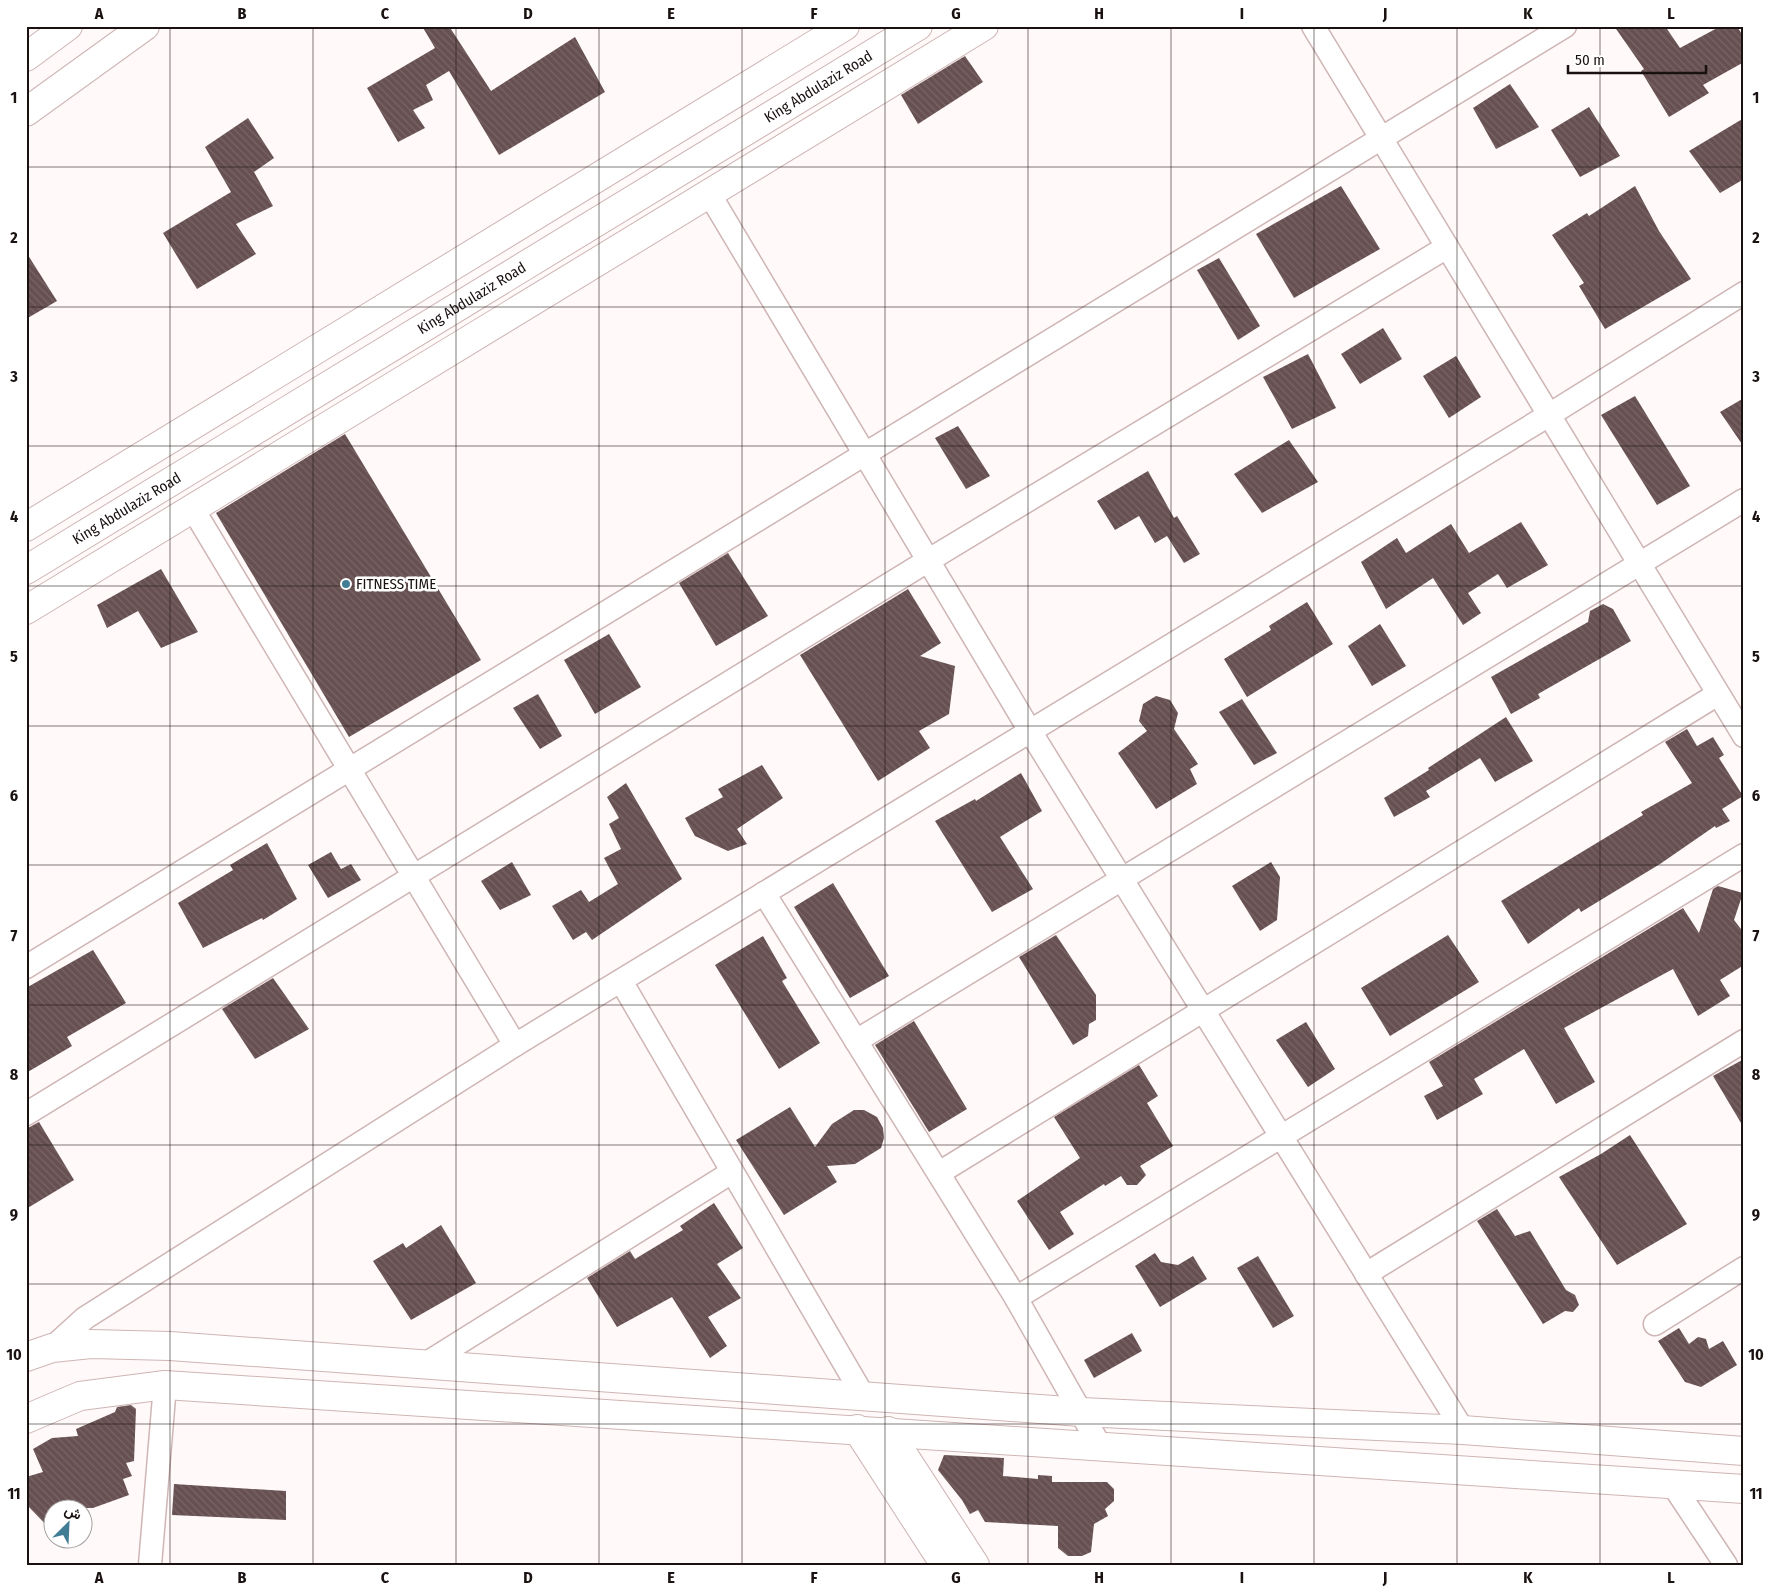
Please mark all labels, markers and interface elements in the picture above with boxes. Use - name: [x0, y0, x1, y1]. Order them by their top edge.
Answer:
- text: A: [94, 4, 104, 23]
- text: B: [238, 4, 247, 23]
- text: C: [381, 4, 390, 23]
- text: D: [523, 4, 533, 23]
- text: E: [667, 4, 675, 23]
- text: F: [810, 4, 818, 23]
- text: G: [951, 4, 961, 23]
- text: H: [1094, 4, 1104, 23]
- text: I: [1240, 4, 1244, 23]
- text: J: [1382, 4, 1387, 23]
- text: K: [1523, 4, 1533, 23]
- text: L: [1667, 4, 1675, 23]
- scale bar: [1568, 42, 1705, 74]
- street label: King Abdulaziz Road: [761, 47, 876, 127]
- text: 50 m: [1575, 51, 1605, 69]
- text: 1: [11, 88, 17, 107]
- text: 1: [1753, 88, 1759, 107]
- text: 2: [9, 228, 18, 247]
- text: 2: [1751, 228, 1760, 247]
- street label: King Abdulaziz Road: [414, 258, 529, 338]
- text: 3: [9, 367, 18, 386]
- text: 3: [1751, 367, 1760, 386]
- street label: King Abdulaziz Road: [69, 469, 184, 548]
- text: 4: [10, 507, 18, 526]
- text: 4: [1752, 507, 1760, 526]
- place label: FITNESS TIME: [356, 575, 436, 593]
- marker: FITNESS TIME: [340, 578, 352, 590]
- text: 5: [10, 647, 18, 666]
- text: 5: [1752, 647, 1760, 666]
- text: 6: [10, 786, 18, 805]
- text: 6: [1752, 786, 1760, 805]
- text: 7: [11, 926, 18, 945]
- text: 7: [1753, 926, 1760, 945]
- text: 8: [10, 1065, 19, 1084]
- text: 8: [1752, 1065, 1761, 1084]
- text: 9: [10, 1205, 18, 1224]
- text: 9: [1752, 1205, 1760, 1224]
- text: 10: [6, 1345, 22, 1364]
- text: 10: [1748, 1345, 1764, 1364]
- text: 11: [7, 1484, 21, 1503]
- text: 11: [1749, 1484, 1763, 1503]
- north arrow: [42, 1498, 92, 1548]
- text: ش: [62, 1501, 84, 1524]
- text: A: [94, 1568, 104, 1587]
- text: B: [238, 1568, 247, 1587]
- text: C: [381, 1568, 390, 1587]
- text: D: [523, 1568, 533, 1587]
- text: E: [667, 1568, 675, 1587]
- text: F: [810, 1568, 818, 1587]
- text: G: [951, 1568, 961, 1587]
- text: H: [1094, 1568, 1104, 1587]
- text: I: [1240, 1568, 1244, 1587]
- text: J: [1382, 1568, 1387, 1587]
- text: K: [1523, 1568, 1533, 1587]
- text: L: [1667, 1568, 1675, 1587]

